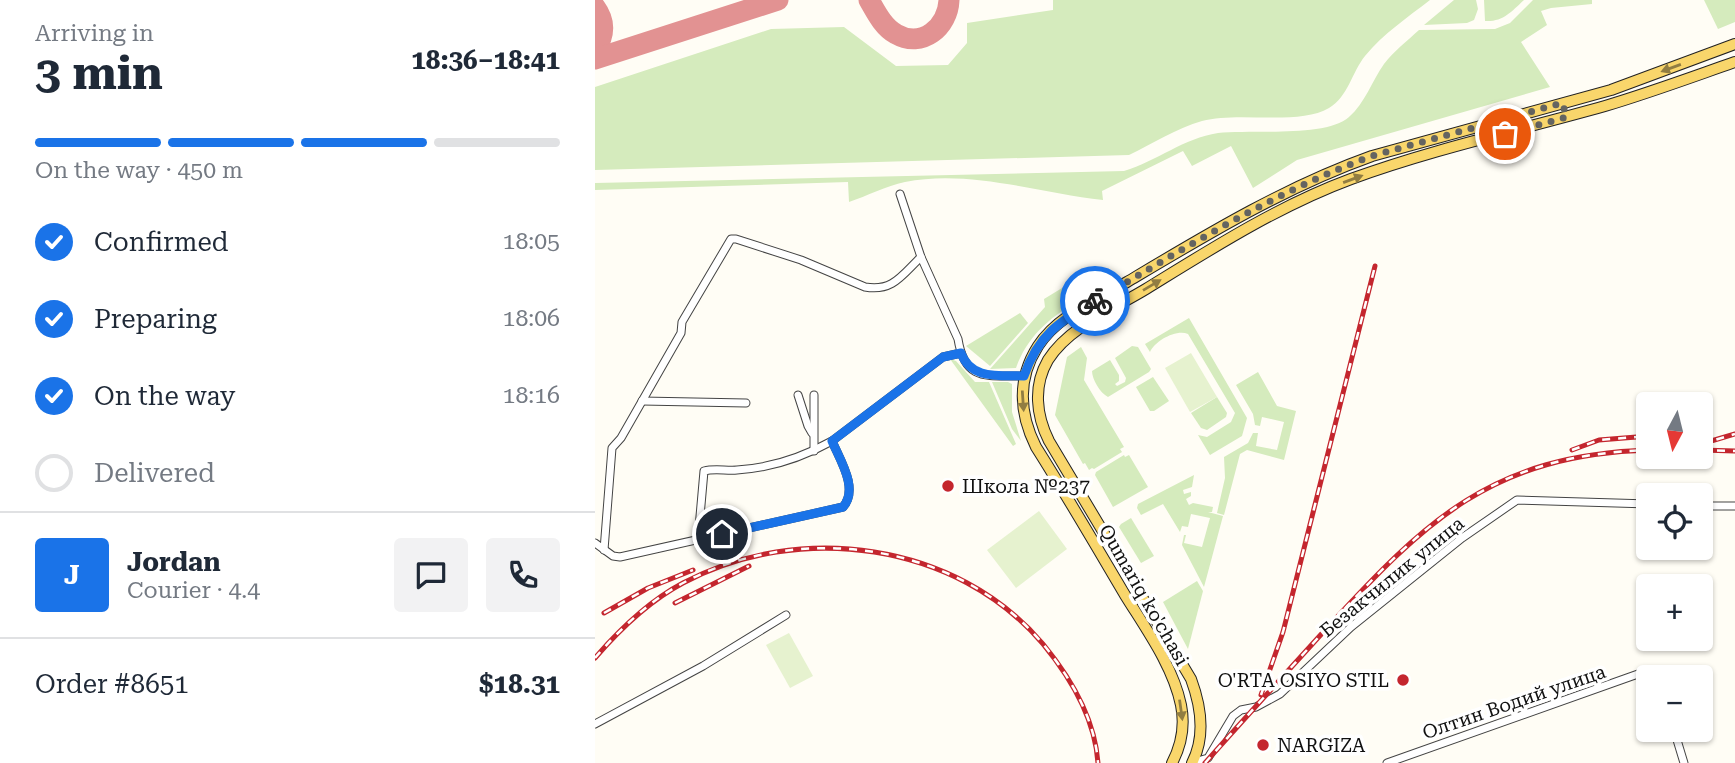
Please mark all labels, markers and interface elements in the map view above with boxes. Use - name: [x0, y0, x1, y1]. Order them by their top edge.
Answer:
- text: Arriving in: [35, 20, 154, 47]
- text: 18:36–18:41: [411, 45, 560, 75]
- text: 3 min: [35, 46, 163, 100]
- one-way arrow: [1661, 62, 1682, 73]
- pin: [1475, 104, 1535, 164]
- icon: bag: [1486, 115, 1524, 153]
- text: On the way · 450 m: [35, 157, 243, 184]
- one-way arrow: [1342, 173, 1363, 184]
- icon: check: [35, 223, 73, 261]
- text: Confirmed: [94, 227, 229, 257]
- text: 18:05: [503, 228, 560, 255]
- courier: [1060, 266, 1130, 336]
- one-way arrow: [1142, 279, 1161, 292]
- icon: bike: [1076, 282, 1114, 320]
- icon: check: [35, 300, 73, 338]
- text: Preparing: [94, 304, 217, 334]
- text: 18:06: [503, 305, 560, 332]
- icon: check: [35, 377, 73, 415]
- text: On the way: [94, 381, 235, 411]
- text: 18:16: [503, 382, 560, 409]
- one-way arrow: [1018, 390, 1029, 412]
- north arrow: [1636, 392, 1713, 469]
- map controls: [1636, 392, 1713, 742]
- text: Delivered: [94, 458, 215, 488]
- place label: Школа №237: [962, 475, 1090, 498]
- marker: Школа №237: [940, 478, 956, 494]
- button: locate: [1636, 483, 1713, 560]
- pin: [692, 504, 752, 564]
- street label: Безакчилик улица: [1315, 511, 1469, 642]
- icon: home: [703, 515, 741, 553]
- street label: Qumariq ko'chasi: [1094, 520, 1194, 670]
- button: chat: [394, 538, 468, 612]
- button: phone: [486, 538, 560, 612]
- text: Jordan: [127, 547, 221, 577]
- text: J: [64, 560, 80, 590]
- button: +: [1636, 574, 1713, 651]
- text: Courier · 4.4: [127, 577, 260, 604]
- street label: Олтин Водий улица: [1419, 660, 1609, 744]
- button: −: [1636, 665, 1713, 742]
- text: Order #8651: [35, 669, 189, 699]
- text: $18.31: [479, 669, 560, 699]
- place label: O'RTA OSIYO STIL: [1218, 669, 1389, 692]
- marker: O'RTA OSIYO STIL: [1395, 672, 1411, 688]
- one-way arrow: [1175, 699, 1186, 721]
- place label: NARGIZA: [1277, 734, 1366, 757]
- marker: NARGIZA: [1255, 737, 1271, 753]

